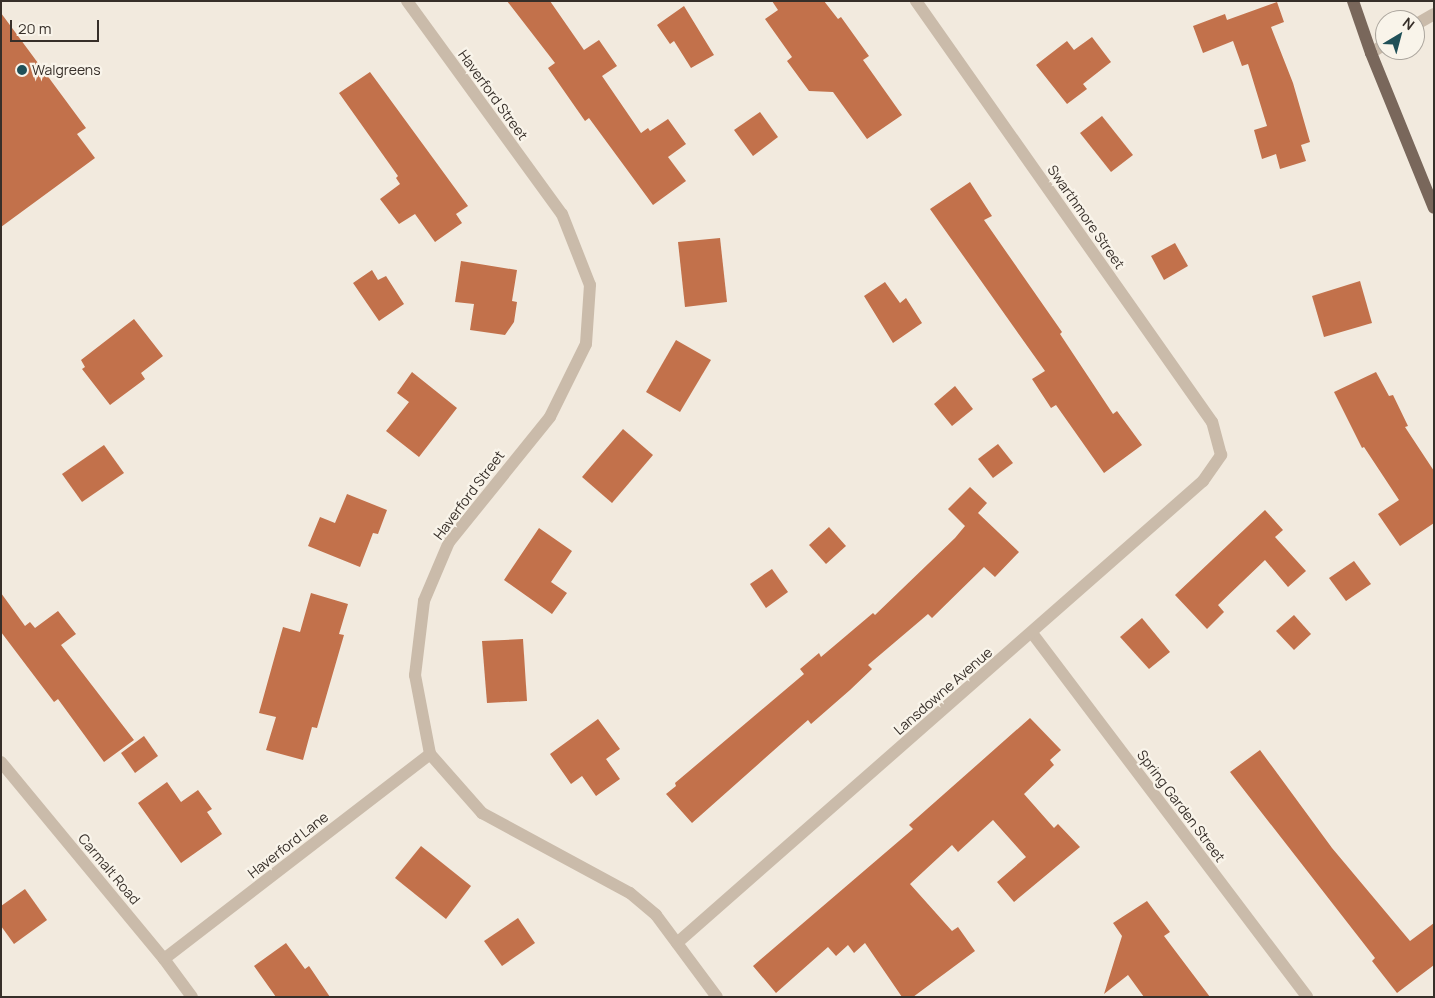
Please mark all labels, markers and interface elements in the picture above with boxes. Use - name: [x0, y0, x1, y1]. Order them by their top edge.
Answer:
- scale bar: [12, 10, 101, 42]
- north arrow: [1375, 10, 1425, 60]
- text: N: [1399, 13, 1418, 34]
- text: 20 m: [18, 18, 51, 39]
- street label: Haverford Street: [455, 47, 531, 143]
- place label: Walgreens: [32, 62, 101, 78]
- marker: Walgreens: [16, 64, 28, 76]
- street label: Swarthmore Street: [1044, 162, 1128, 272]
- street label: Haverford Street: [430, 447, 508, 543]
- street label: Lansdowne Avenue: [890, 644, 996, 738]
- street label: Spring Garden Street: [1133, 747, 1229, 865]
- street label: Haverford Lane: [244, 808, 332, 882]
- street label: Carmalt Road: [74, 830, 144, 908]

